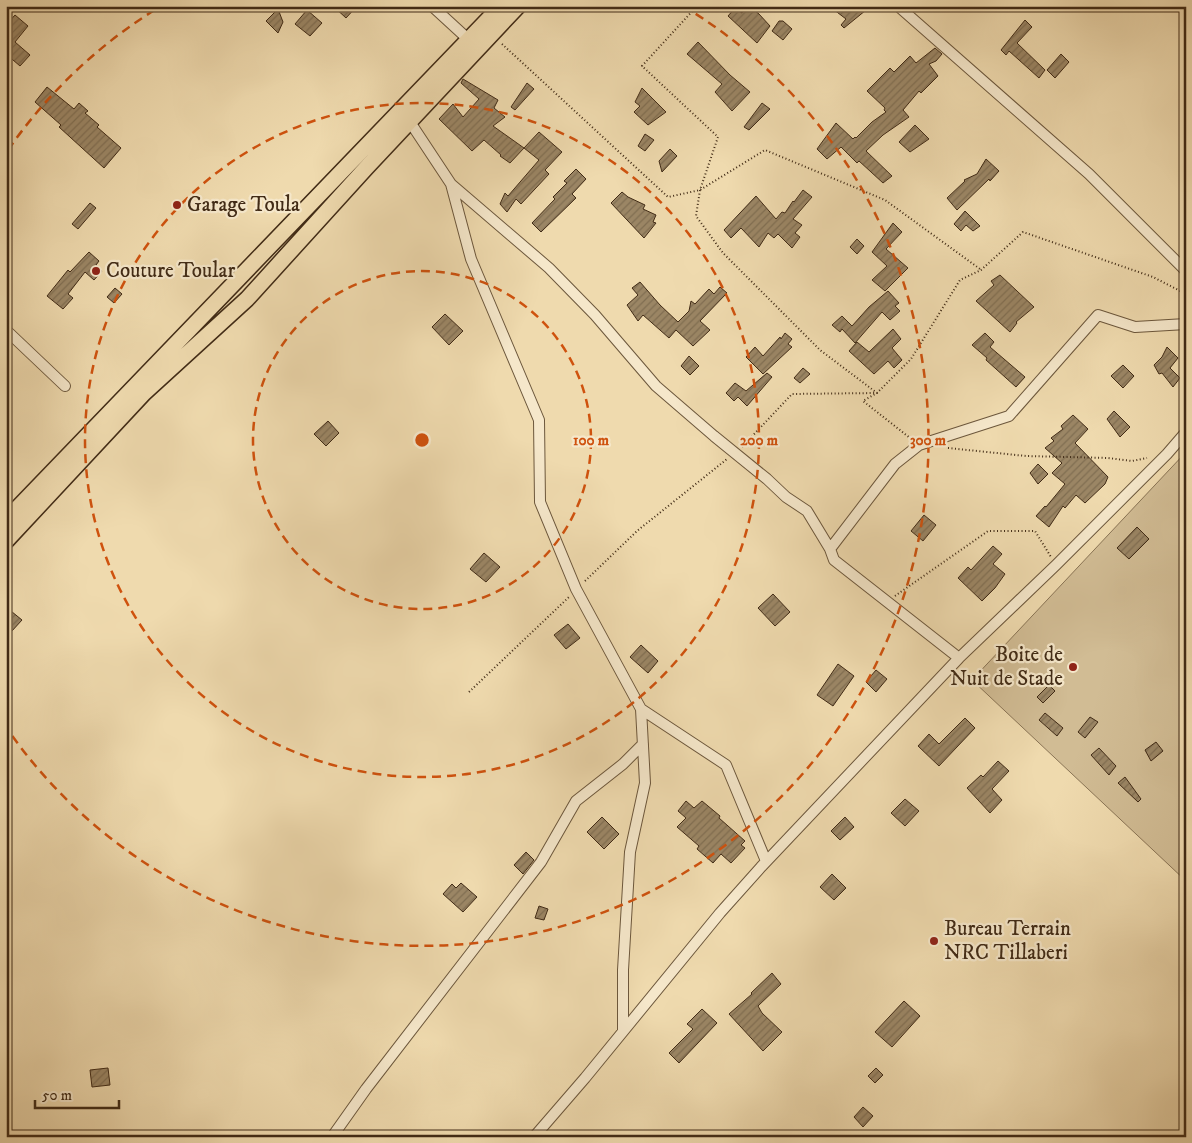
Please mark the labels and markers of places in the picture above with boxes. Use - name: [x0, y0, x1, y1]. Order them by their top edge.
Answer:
- place label: Garage Toula: [187, 192, 300, 218]
- marker: Garage Toula: [171, 199, 183, 211]
- place label: Couture Toular: [106, 258, 235, 284]
- marker: Couture Toular: [90, 265, 102, 277]
- centre of rings: [413, 431, 431, 449]
- place label: Boite de Nuit de Stade: [950, 642, 1063, 692]
- marker: Boite de Nuit de Stade: [1067, 661, 1079, 673]
- place label: Bureau Terrain NRC Tillaberi: [944, 916, 1071, 966]
- marker: Bureau Terrain NRC Tillaberi: [928, 935, 940, 947]

